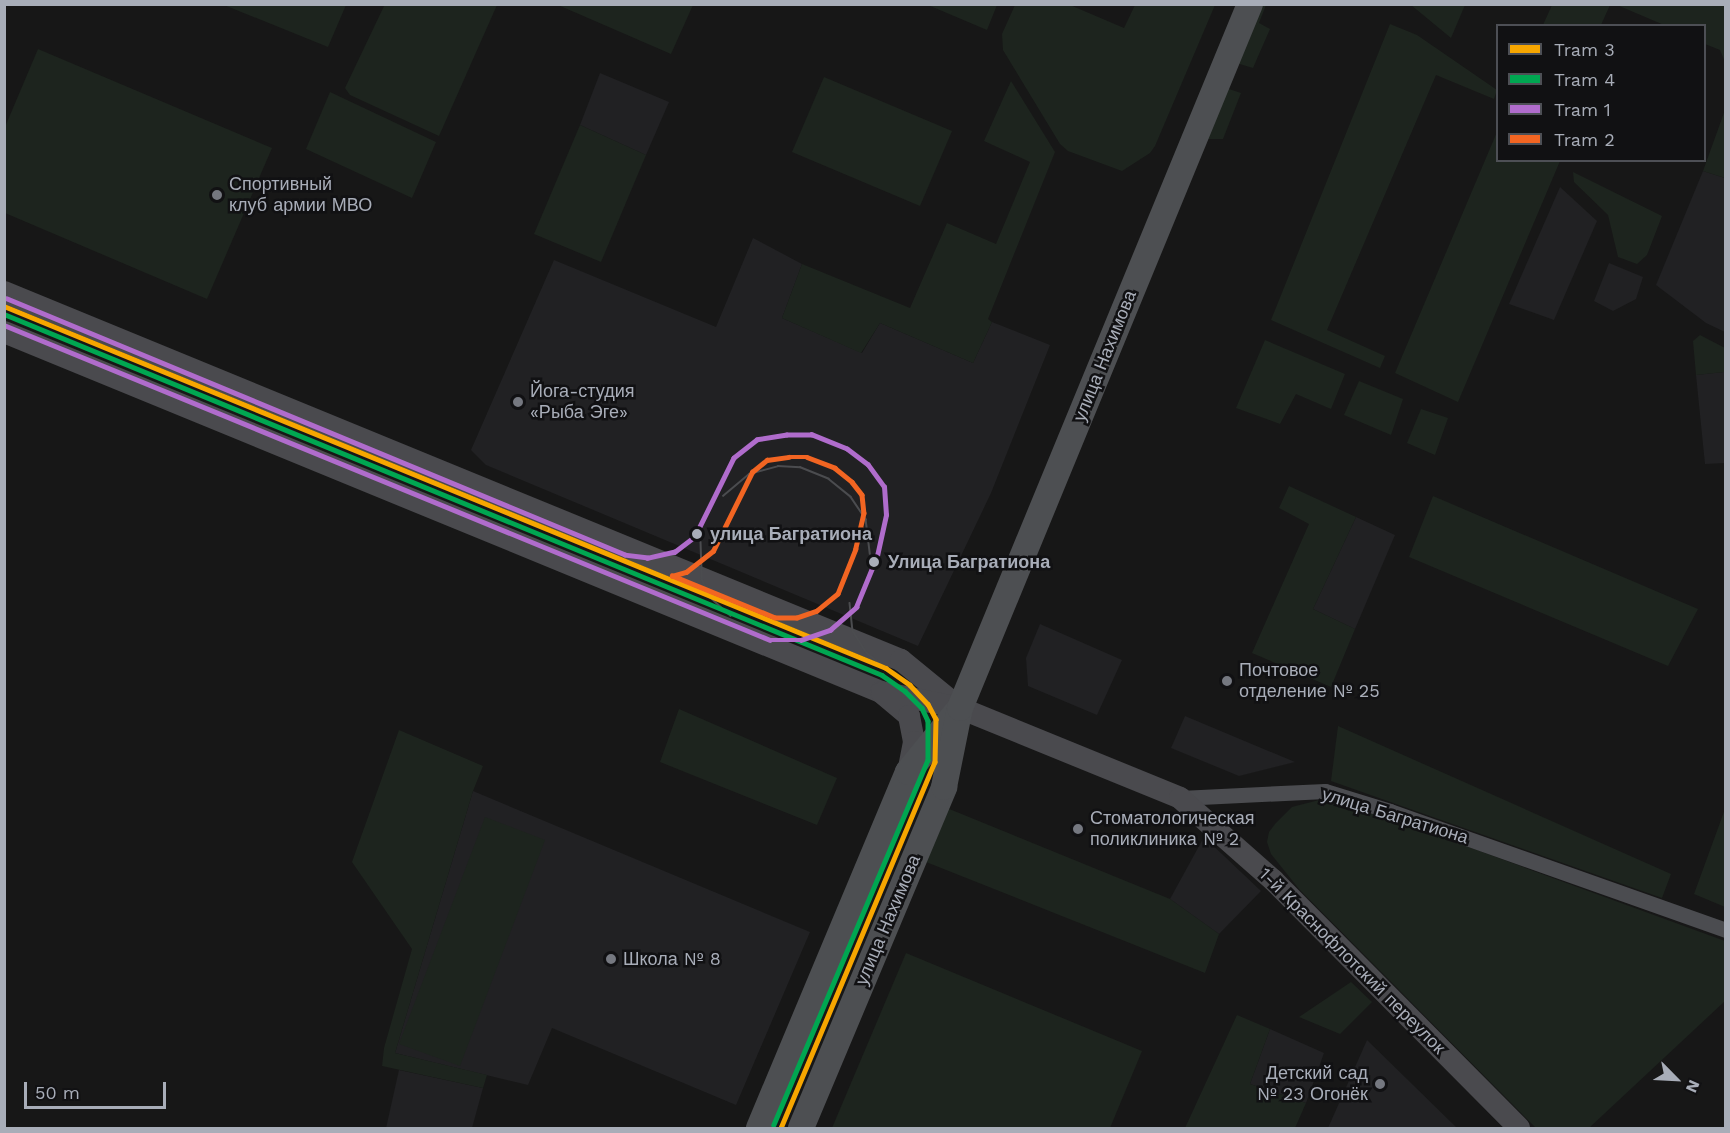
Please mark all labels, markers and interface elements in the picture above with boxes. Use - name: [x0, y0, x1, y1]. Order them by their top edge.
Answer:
- legend: [1496, 24, 1706, 162]
- text: Tram 3: [1554, 39, 1615, 60]
- text: Tram 4: [1554, 69, 1615, 90]
- text: Tram 1: [1554, 99, 1611, 120]
- text: Tram 2: [1554, 129, 1615, 150]
- place label: Спортивный клуб армии МВО: [229, 174, 372, 216]
- marker: Спортивный клуб армии МВО: [210, 188, 224, 202]
- street label: улица Нахимова: [1069, 287, 1141, 425]
- place label: Йога-студия «Рыба Эге»: [530, 381, 634, 424]
- marker: Йога-студия «Рыба Эге»: [511, 395, 525, 409]
- place label: улица Багратиона: [710, 523, 872, 545]
- marker: улица Багратиона: [688, 525, 706, 543]
- place label: Улица Багратиона: [888, 551, 1050, 573]
- marker: Улица Багратиона: [865, 553, 883, 571]
- place label: Почтовое отделение № 25: [1239, 660, 1380, 702]
- marker: Почтовое отделение № 25: [1220, 674, 1234, 688]
- street label: улица Багратиона: [1319, 783, 1471, 849]
- place label: Стоматологическая поликлиника № 2: [1090, 808, 1254, 850]
- marker: Стоматологическая поликлиника № 2: [1071, 822, 1085, 836]
- street label: улица Нахимова: [851, 852, 925, 988]
- street label: 1-й Краснофлотский переулок: [1254, 863, 1450, 1059]
- place label: Школа № 8: [623, 948, 721, 970]
- marker: Школа № 8: [604, 952, 618, 966]
- north arrow: [1646, 1049, 1706, 1109]
- place label: Детский сад № 23 Огонёк: [1257, 1063, 1368, 1106]
- scale bar: [27, 1070, 170, 1108]
- marker: Детский сад № 23 Огонёк: [1373, 1077, 1387, 1091]
- text: N: [1682, 1077, 1704, 1096]
- text: 50 m: [35, 1082, 80, 1103]

